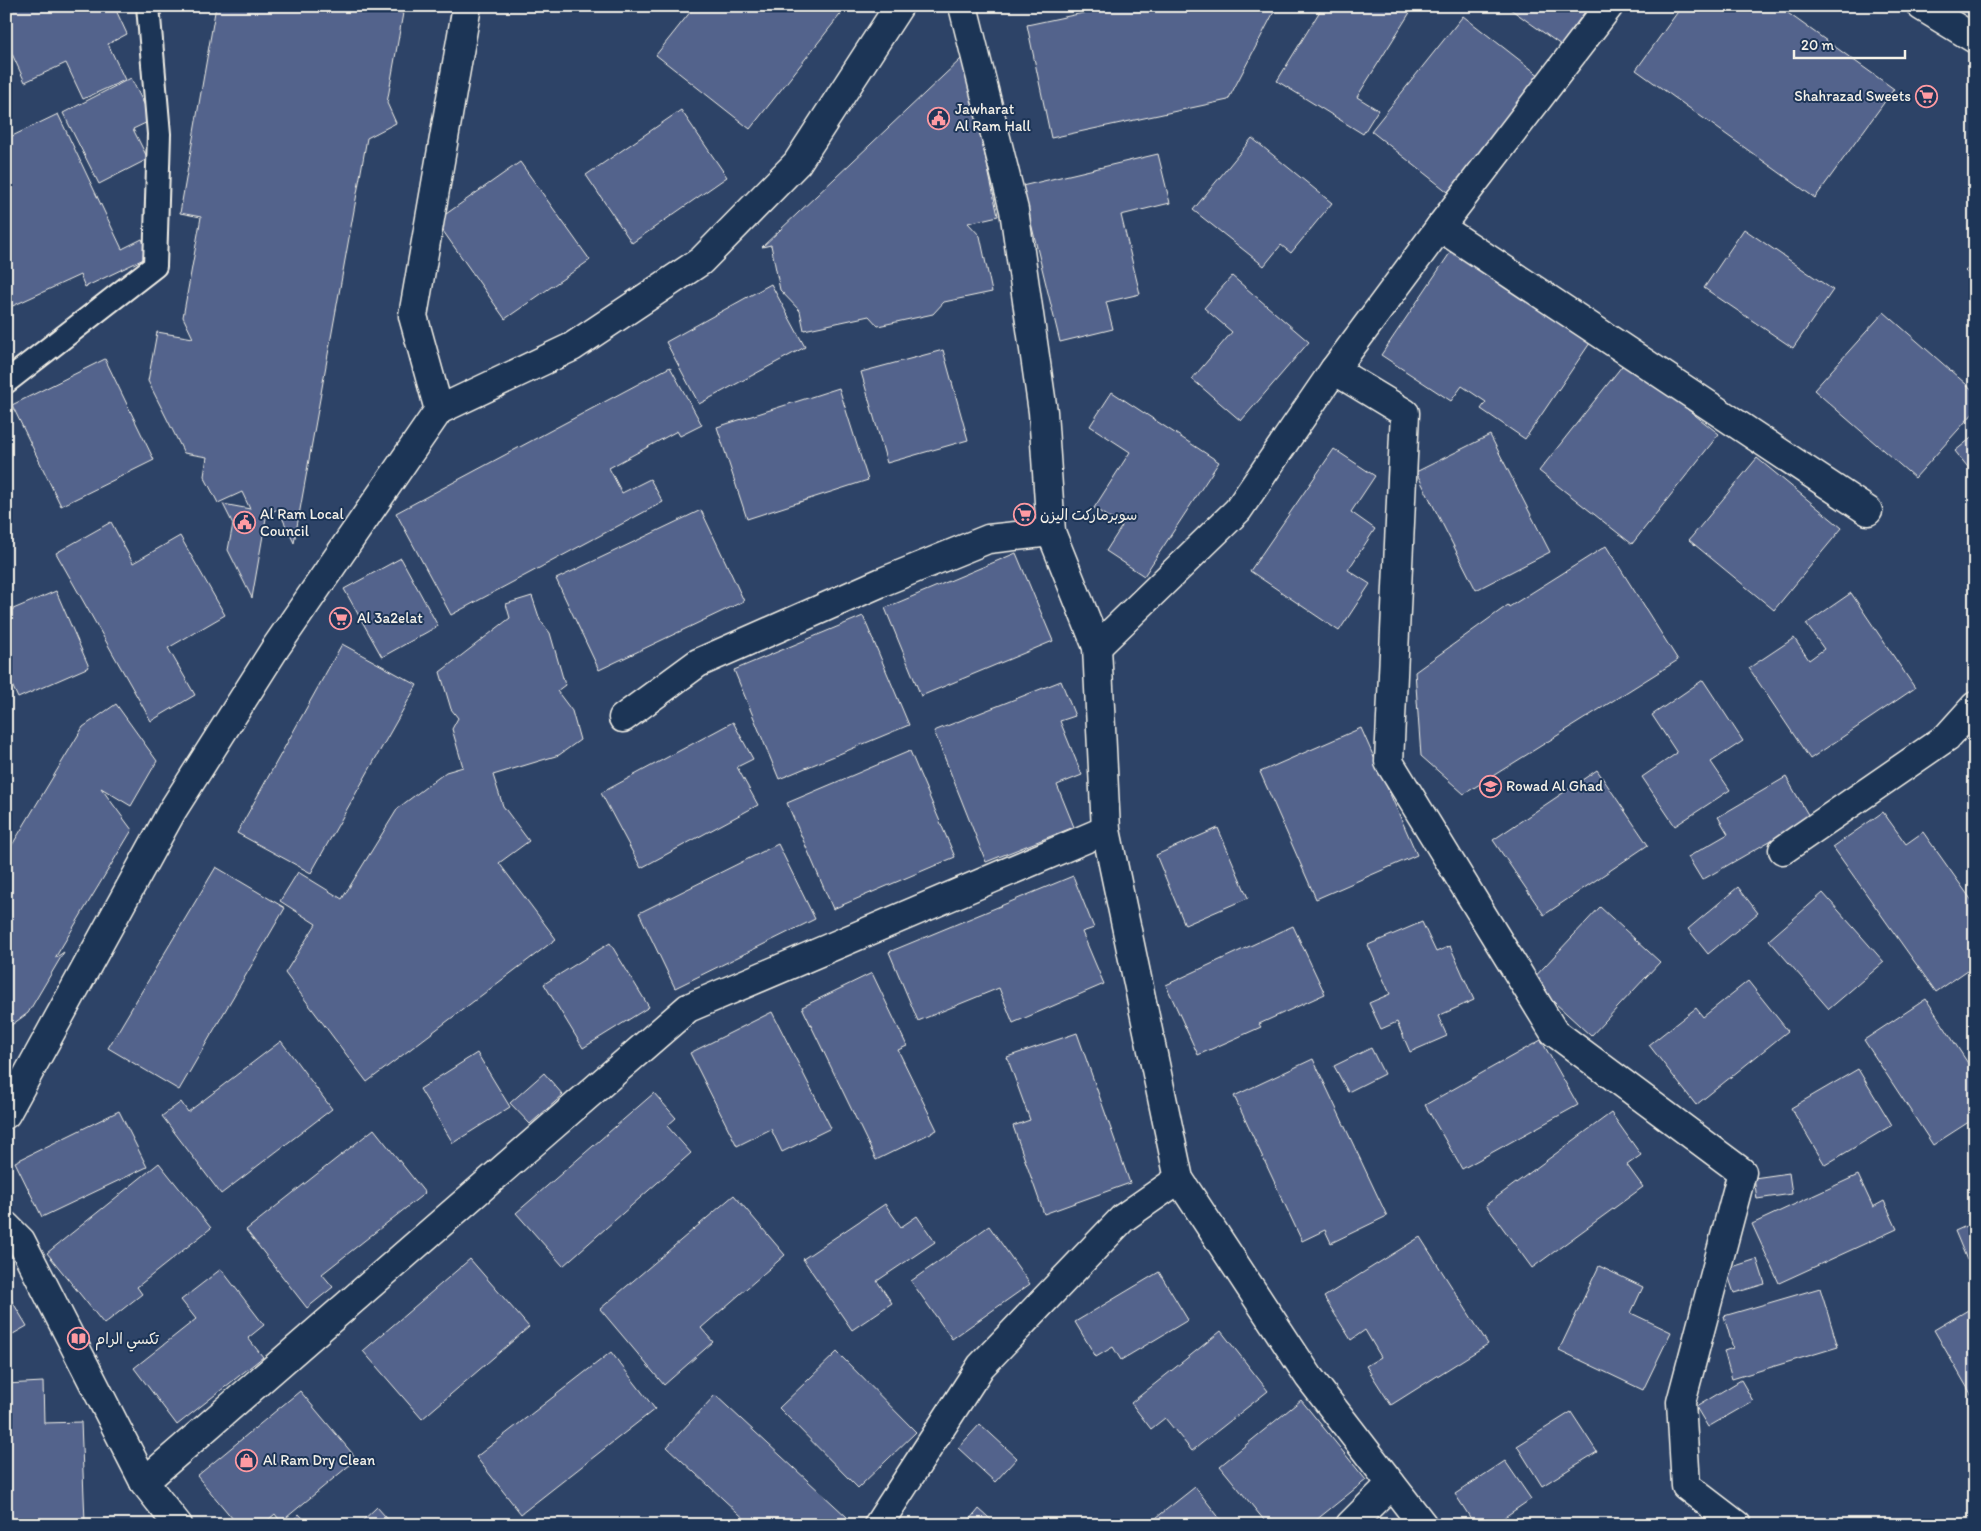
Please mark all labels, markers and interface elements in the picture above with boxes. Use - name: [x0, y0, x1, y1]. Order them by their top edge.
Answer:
- scale bar: [1794, 28, 1905, 60]
- text: 20 m: [1801, 36, 1835, 54]
- supermarket icon: Shahrazad Sweets: [1915, 84, 1939, 108]
- place label: Shahrazad Sweets: [1794, 87, 1911, 105]
- place label: Jawharat Al Ram Hall: [955, 100, 1032, 135]
- public building icon: Jawharat Al Ram Hall: [927, 106, 951, 130]
- supermarket icon: سوبرماركت اليزن: [1012, 503, 1036, 527]
- place label: Al Ram Local Council: [260, 505, 345, 540]
- place label: سوبرماركت اليزن: [1040, 506, 1137, 524]
- public building icon: Al Ram Local Council: [232, 511, 256, 535]
- supermarket icon: Al 3a2elat: [329, 606, 353, 630]
- place label: Al 3a2elat: [357, 609, 423, 627]
- school or university icon: Rowad Al Ghad: [1478, 774, 1502, 798]
- place label: Rowad Al Ghad: [1506, 777, 1603, 795]
- library icon: تكسي الرام: [67, 1327, 91, 1351]
- place label: تكسي الرام: [95, 1330, 159, 1352]
- shop icon: Al Ram Dry Clean: [235, 1448, 259, 1472]
- place label: Al Ram Dry Clean: [263, 1451, 376, 1469]

